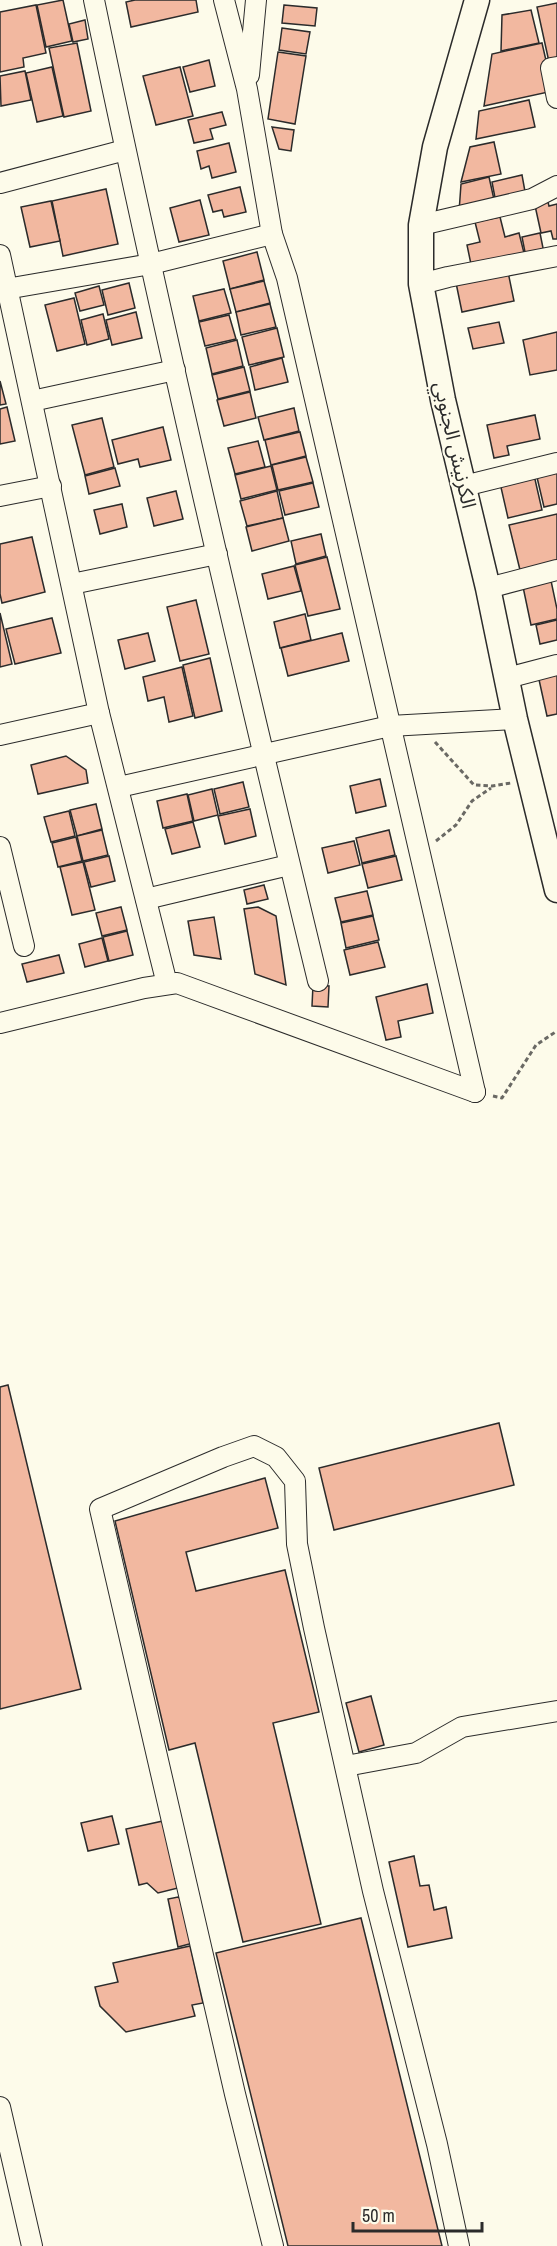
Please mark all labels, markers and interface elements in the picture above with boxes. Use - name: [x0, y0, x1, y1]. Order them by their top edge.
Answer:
- street label: الكرنيش الجنوبي: [425, 379, 483, 512]
- scale bar: [353, 2195, 482, 2233]
- text: 50 m: [362, 2203, 395, 2228]

